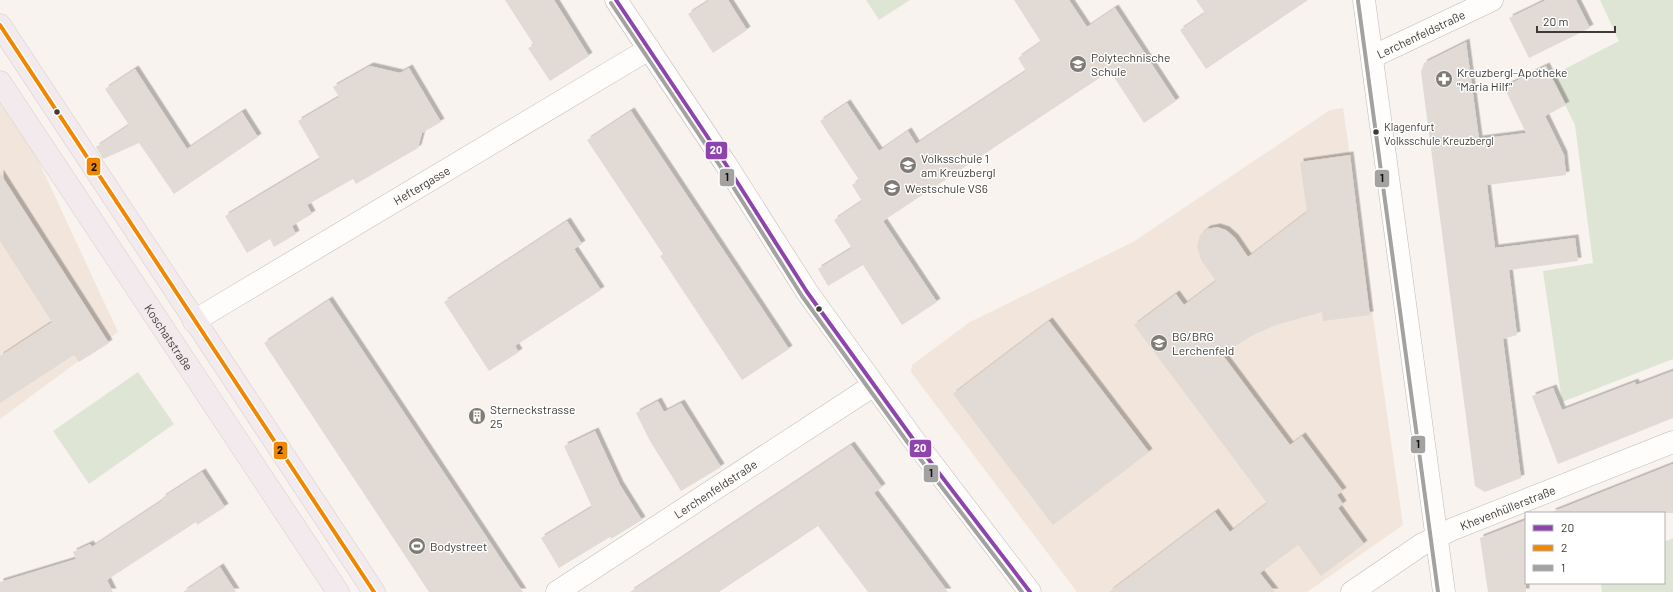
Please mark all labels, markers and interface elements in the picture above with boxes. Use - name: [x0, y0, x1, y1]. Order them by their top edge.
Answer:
- street label: Lerchenfeldstraße: [1374, 7, 1467, 61]
- scale bar: [1537, 8, 1615, 34]
- text: 20 m: [1543, 14, 1569, 28]
- place label: Polytechnische Schule: [1091, 50, 1170, 78]
- school or university icon: Polytechnische Schule: [1068, 54, 1088, 74]
- place label: Kreuzbergl-Apotheke "Maria Hilf": [1457, 65, 1567, 93]
- pharmacy icon: Kreuzbergl-Apotheke "Maria Hilf": [1434, 69, 1454, 89]
- unlabelled marker: [52, 107, 62, 117]
- place label: Klagenfurt Volksschule Kreuzbergl: [1384, 120, 1494, 147]
- marker: Klagenfurt Volksschule Kreuzbergl: [1371, 127, 1381, 137]
- line badge: 20: [705, 141, 728, 160]
- text: 20: [710, 143, 722, 156]
- place label: Volksschule 1 am Kreuzbergl: [921, 151, 996, 179]
- school or university icon: Volksschule 1 am Kreuzbergl: [898, 155, 918, 175]
- line badge: 2: [86, 157, 101, 176]
- text: 2: [91, 160, 97, 173]
- street label: Heftergasse: [391, 163, 452, 207]
- line badge: 1: [719, 168, 735, 187]
- line badge: 1: [1374, 169, 1390, 188]
- text: 1: [725, 170, 729, 183]
- text: 1: [1380, 171, 1384, 184]
- school or university icon: Westschule VS6: [882, 178, 902, 198]
- place label: Westschule VS6: [905, 181, 988, 195]
- street label: Koschatstraße: [142, 301, 196, 373]
- unlabelled marker: [814, 304, 824, 314]
- place label: BG/BRG Lerchenfeld: [1172, 329, 1234, 357]
- school or university icon: BG/BRG Lerchenfeld: [1149, 333, 1169, 353]
- place label: Sterneckstrasse 25: [490, 402, 575, 430]
- building icon: Sterneckstrasse 25: [467, 406, 487, 426]
- line badge: 1: [1410, 435, 1426, 454]
- text: 1: [1416, 437, 1420, 450]
- line badge: 20: [909, 439, 932, 458]
- line badge: 2: [273, 441, 288, 460]
- text: 20: [914, 441, 926, 454]
- text: 2: [277, 443, 283, 456]
- street label: Lerchenfeldstraße: [671, 456, 759, 521]
- line badge: 1: [923, 464, 939, 483]
- text: 1: [929, 466, 933, 479]
- street label: Khevenhüllerstraße: [1458, 482, 1557, 533]
- legend: [1525, 512, 1665, 584]
- text: 20: [1561, 520, 1574, 534]
- sports icon: Bodystreet: [407, 536, 427, 556]
- place label: Bodystreet: [430, 539, 487, 553]
- text: 2: [1561, 540, 1567, 554]
- text: 1: [1561, 560, 1565, 574]

